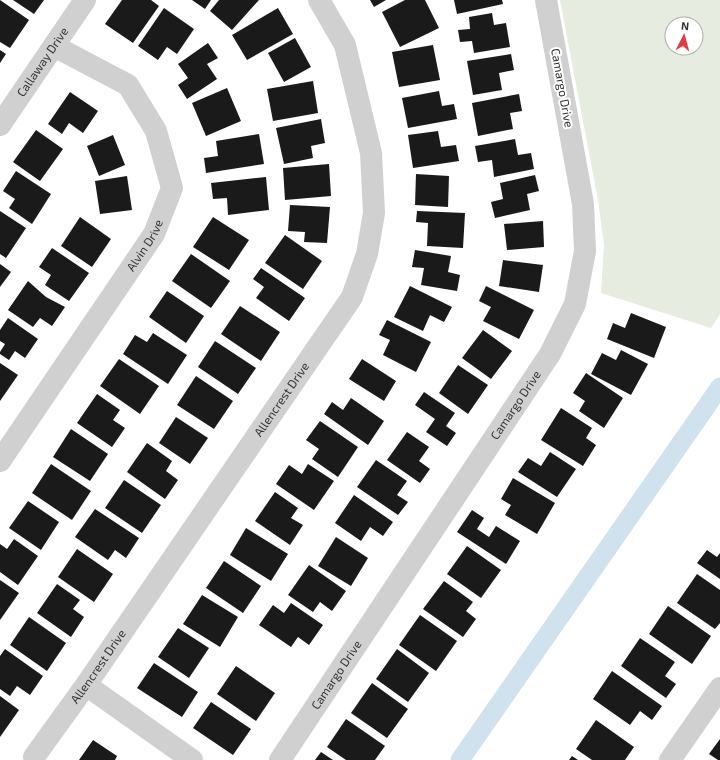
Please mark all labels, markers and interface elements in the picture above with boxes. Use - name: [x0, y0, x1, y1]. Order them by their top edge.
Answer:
- north arrow: [664, 16, 704, 56]
- text: N: [680, 19, 690, 32]
- street label: Callaway Drive: [13, 24, 70, 99]
- street label: Camargo Drive: [549, 47, 577, 128]
- street label: Alvin Drive: [123, 217, 165, 273]
- street label: Allencrest Drive: [251, 359, 311, 439]
- street label: Camargo Drive: [487, 368, 543, 442]
- street label: Allencrest Drive: [67, 626, 128, 706]
- street label: Camargo Drive: [308, 637, 364, 712]

